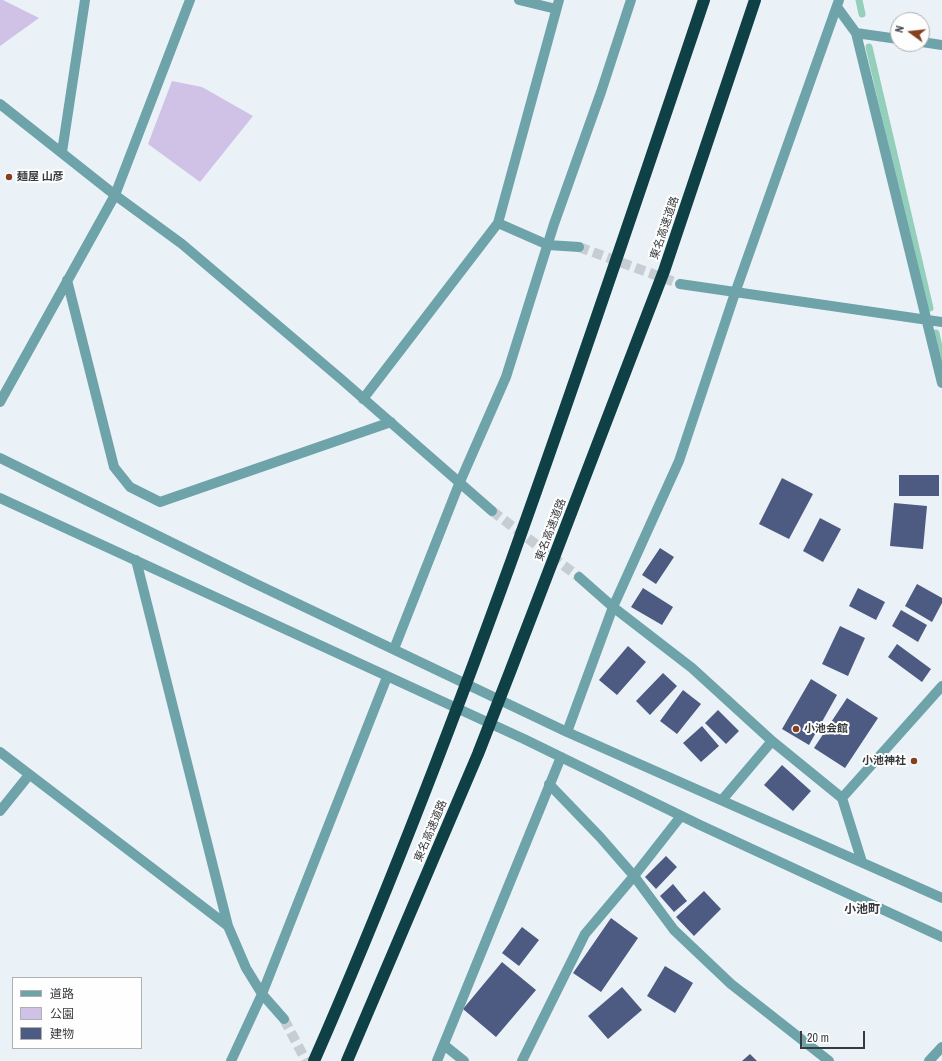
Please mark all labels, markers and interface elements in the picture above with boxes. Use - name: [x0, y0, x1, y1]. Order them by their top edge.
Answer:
- north arrow: [890, 12, 930, 52]
- text: N: [892, 24, 907, 34]
- place label: 麺屋 山彦: [17, 170, 64, 184]
- marker: 麺屋 山彦: [4, 172, 14, 182]
- street label: 東名高速道路: [648, 195, 682, 261]
- street label: 東名高速道路: [533, 497, 569, 563]
- place label: 小池会館: [804, 722, 848, 736]
- marker: 小池会館: [791, 724, 801, 734]
- place label: 小池神社: [862, 754, 906, 768]
- marker: 小池神社: [909, 756, 919, 766]
- street label: 東名高速道路: [412, 798, 450, 864]
- district label: 小池町: [844, 903, 880, 917]
- legend: [12, 977, 142, 1049]
- text: 道路: [50, 986, 74, 1002]
- text: 公園: [50, 1006, 74, 1022]
- scale bar: [802, 1023, 867, 1049]
- text: 建物: [50, 1026, 74, 1042]
- text: 20 m: [807, 1030, 829, 1046]

